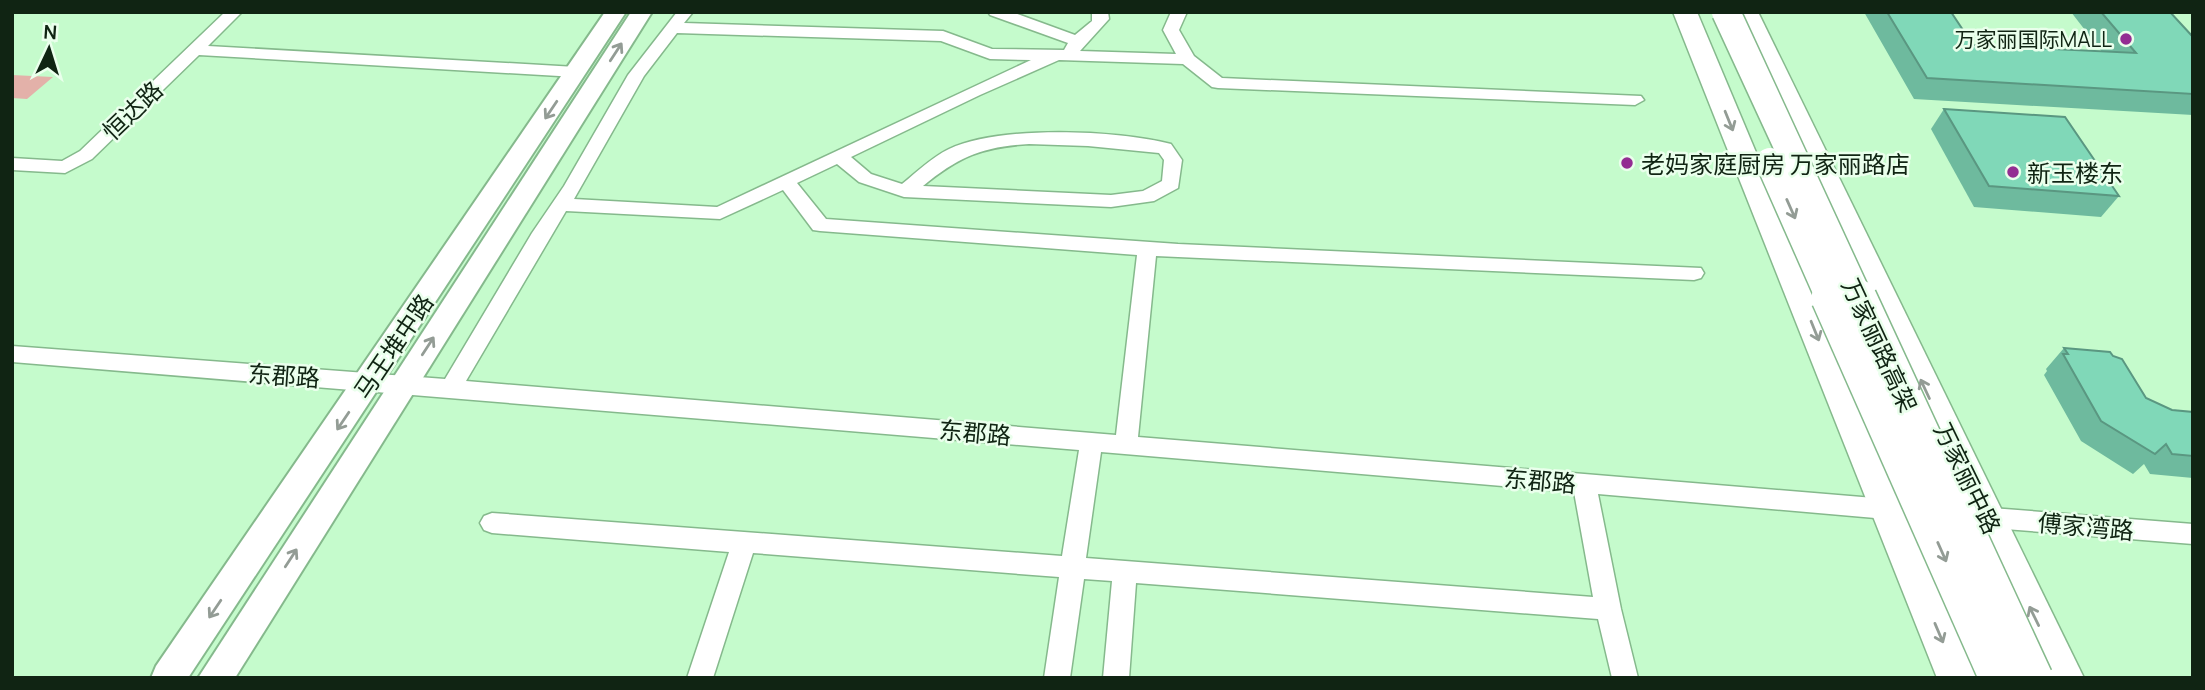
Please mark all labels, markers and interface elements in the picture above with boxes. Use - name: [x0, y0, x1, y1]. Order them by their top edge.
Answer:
- north arrow: [14, 14, 84, 84]
- text: N: [42, 19, 58, 45]
- place label: 万家丽国际MALL: [1955, 25, 2112, 53]
- marker: 万家丽国际MALL: [2118, 31, 2134, 47]
- one-way arrow: [610, 42, 624, 62]
- street label: 恒达路: [95, 73, 169, 147]
- one-way arrow: [544, 100, 558, 119]
- one-way arrow: [1723, 109, 1736, 131]
- place label: 老妈家庭厨房 万家丽路店: [1641, 147, 1910, 180]
- marker: 老妈家庭厨房 万家丽路店: [1619, 155, 1635, 171]
- place label: 新玉楼东: [2027, 156, 2123, 189]
- marker: 新玉楼东: [2005, 164, 2021, 180]
- one-way arrow: [1785, 198, 1798, 219]
- street label: 万家丽路高架: [1835, 273, 1925, 417]
- street label: 马王堆中路: [346, 287, 440, 405]
- one-way arrow: [1809, 320, 1822, 342]
- one-way arrow: [421, 337, 435, 357]
- street label: 东郡路: [247, 356, 321, 394]
- one-way arrow: [1918, 379, 1931, 400]
- one-way arrow: [336, 411, 350, 430]
- street label: 东郡路: [938, 412, 1012, 452]
- street label: 万家丽中路: [1927, 417, 2009, 539]
- street label: 东郡路: [1503, 460, 1577, 500]
- street label: 傅家湾路: [2037, 505, 2135, 547]
- one-way arrow: [1936, 541, 1949, 562]
- one-way arrow: [285, 549, 299, 569]
- one-way arrow: [208, 599, 222, 618]
- one-way arrow: [2027, 606, 2040, 627]
- one-way arrow: [1933, 621, 1946, 643]

